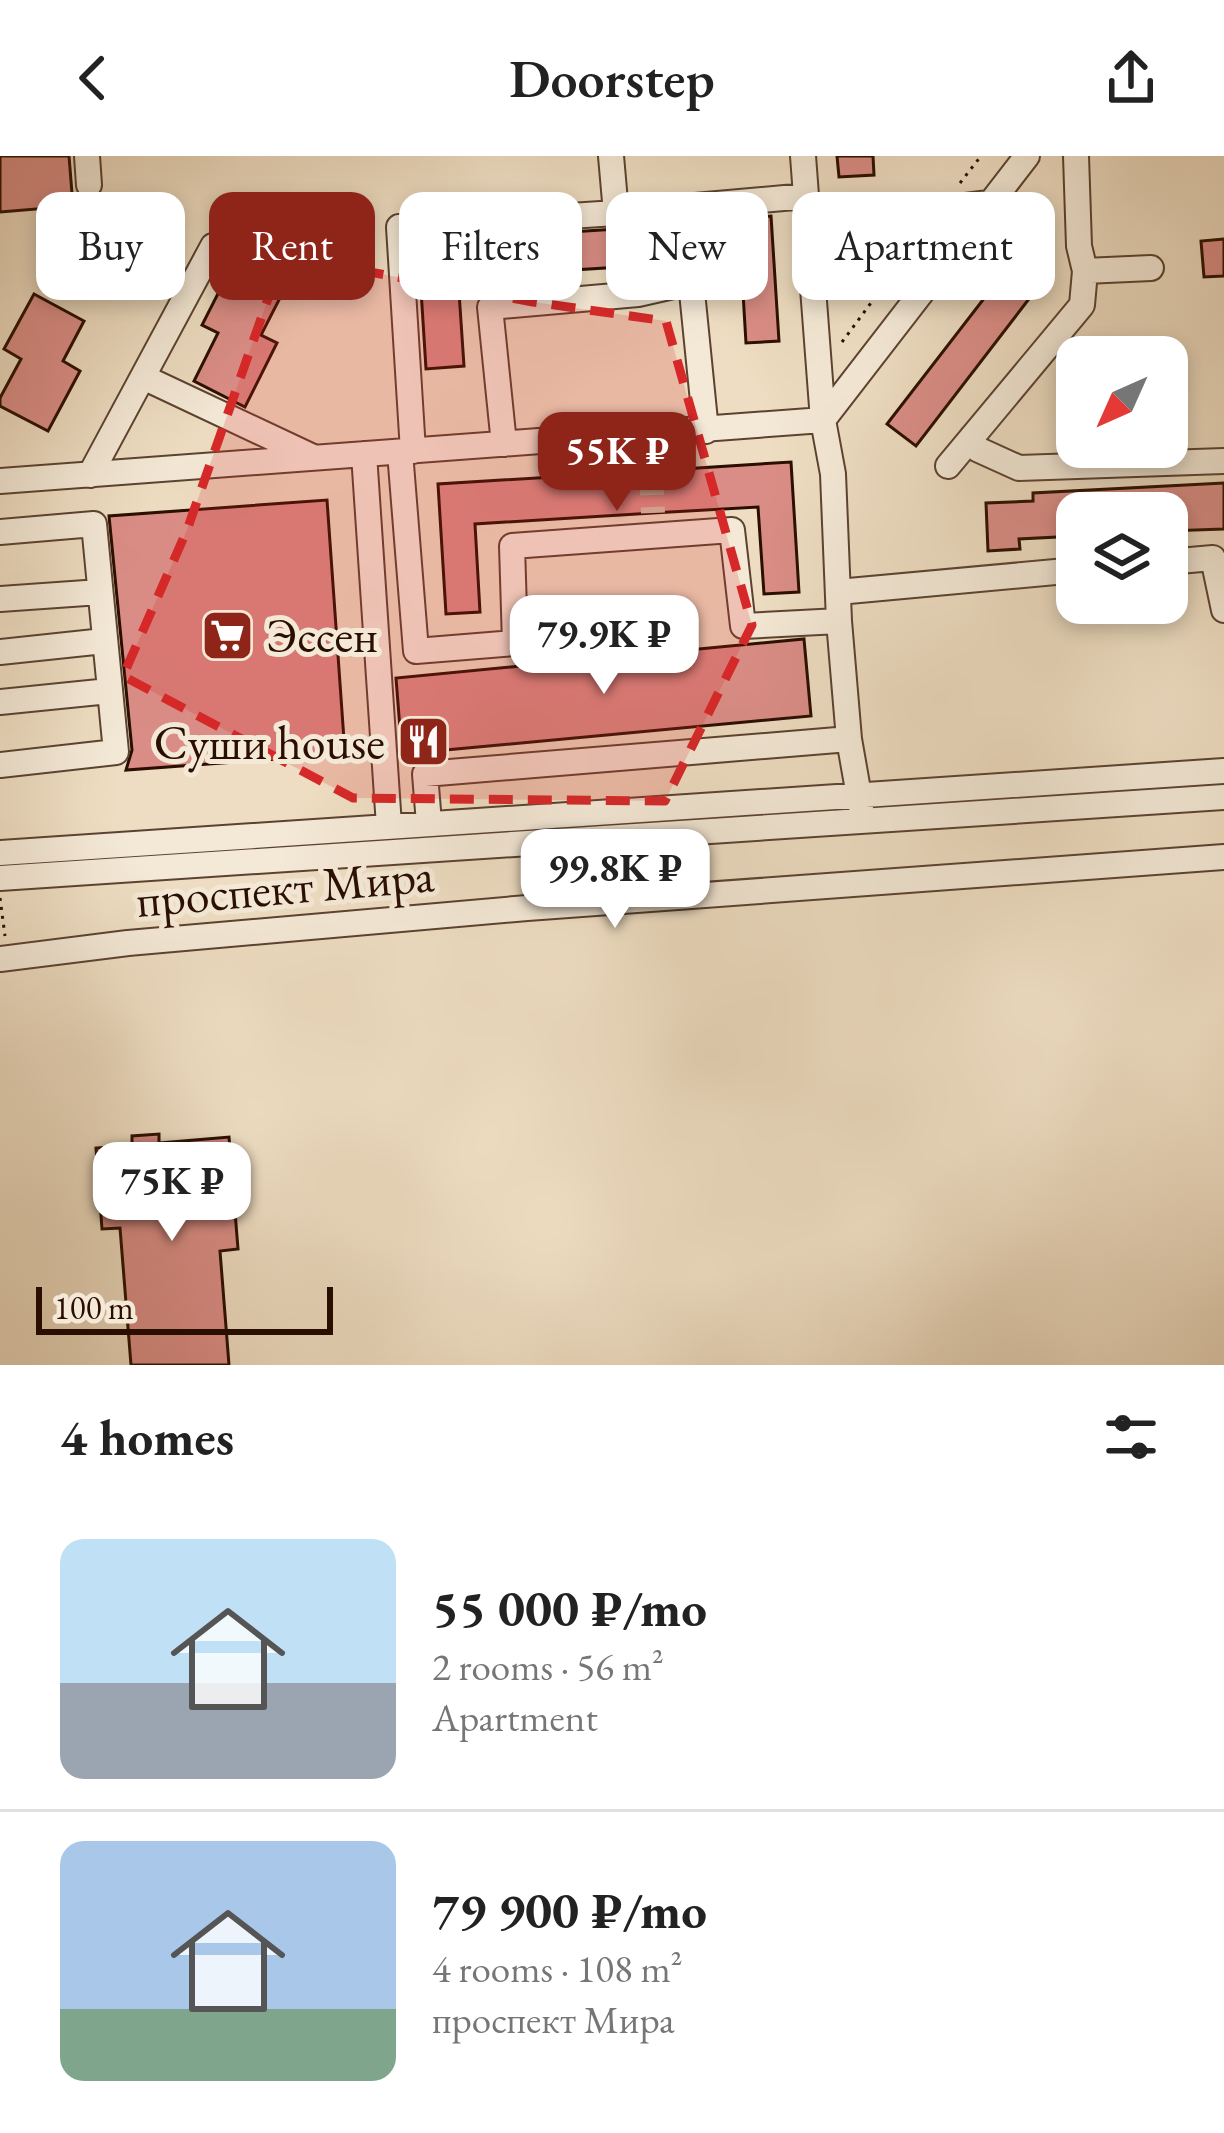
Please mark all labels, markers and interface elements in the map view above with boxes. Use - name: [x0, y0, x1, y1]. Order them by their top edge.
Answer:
- text: Doorstep: [509, 43, 715, 113]
- icon: back: [60, 45, 126, 111]
- icon: share: [1098, 45, 1164, 111]
- chip: Buy: [36, 192, 185, 300]
- chip: Rent: [209, 192, 375, 300]
- chip: Filters: [399, 192, 582, 300]
- chip: New: [606, 192, 768, 300]
- chip: Apartment: [792, 192, 1055, 300]
- north arrow: [1056, 336, 1188, 468]
- map controls: [1056, 336, 1188, 624]
- pin: 55K ₽: [533, 412, 701, 514]
- text: 55K ₽: [565, 425, 669, 476]
- button: layers: [1056, 492, 1188, 624]
- pin: 79.9K ₽: [493, 595, 715, 697]
- place label: Эссен: [266, 604, 378, 666]
- supermarket icon: Эссен: [199, 607, 255, 663]
- text: 79.9K ₽: [537, 608, 671, 659]
- place label: Суши house: [154, 711, 385, 773]
- restaurant icon: Суши house: [396, 714, 452, 770]
- pin: 99.8K ₽: [504, 829, 726, 931]
- text: 99.8K ₽: [548, 842, 682, 893]
- street label: проспект Мира: [134, 843, 437, 931]
- pin: 75K ₽: [88, 1142, 256, 1244]
- text: 75K ₽: [120, 1155, 224, 1206]
- scale bar: [36, 1281, 333, 1334]
- text: 100 m: [54, 1286, 134, 1329]
- text: 4 homes: [60, 1404, 234, 1470]
- icon: filters: [1098, 1404, 1164, 1470]
- text: 55 000 ₽/mo: [432, 1575, 707, 1641]
- icon: home: [156, 1587, 300, 1731]
- text: 2 rooms · 56 m²: [432, 1641, 664, 1692]
- text: Apartment: [432, 1692, 598, 1743]
- text: 79 900 ₽/mo: [432, 1877, 707, 1943]
- icon: home: [156, 1889, 300, 2033]
- text: 4 rooms · 108 m²: [432, 1943, 683, 1994]
- text: проспект Мира: [432, 1994, 674, 2045]

